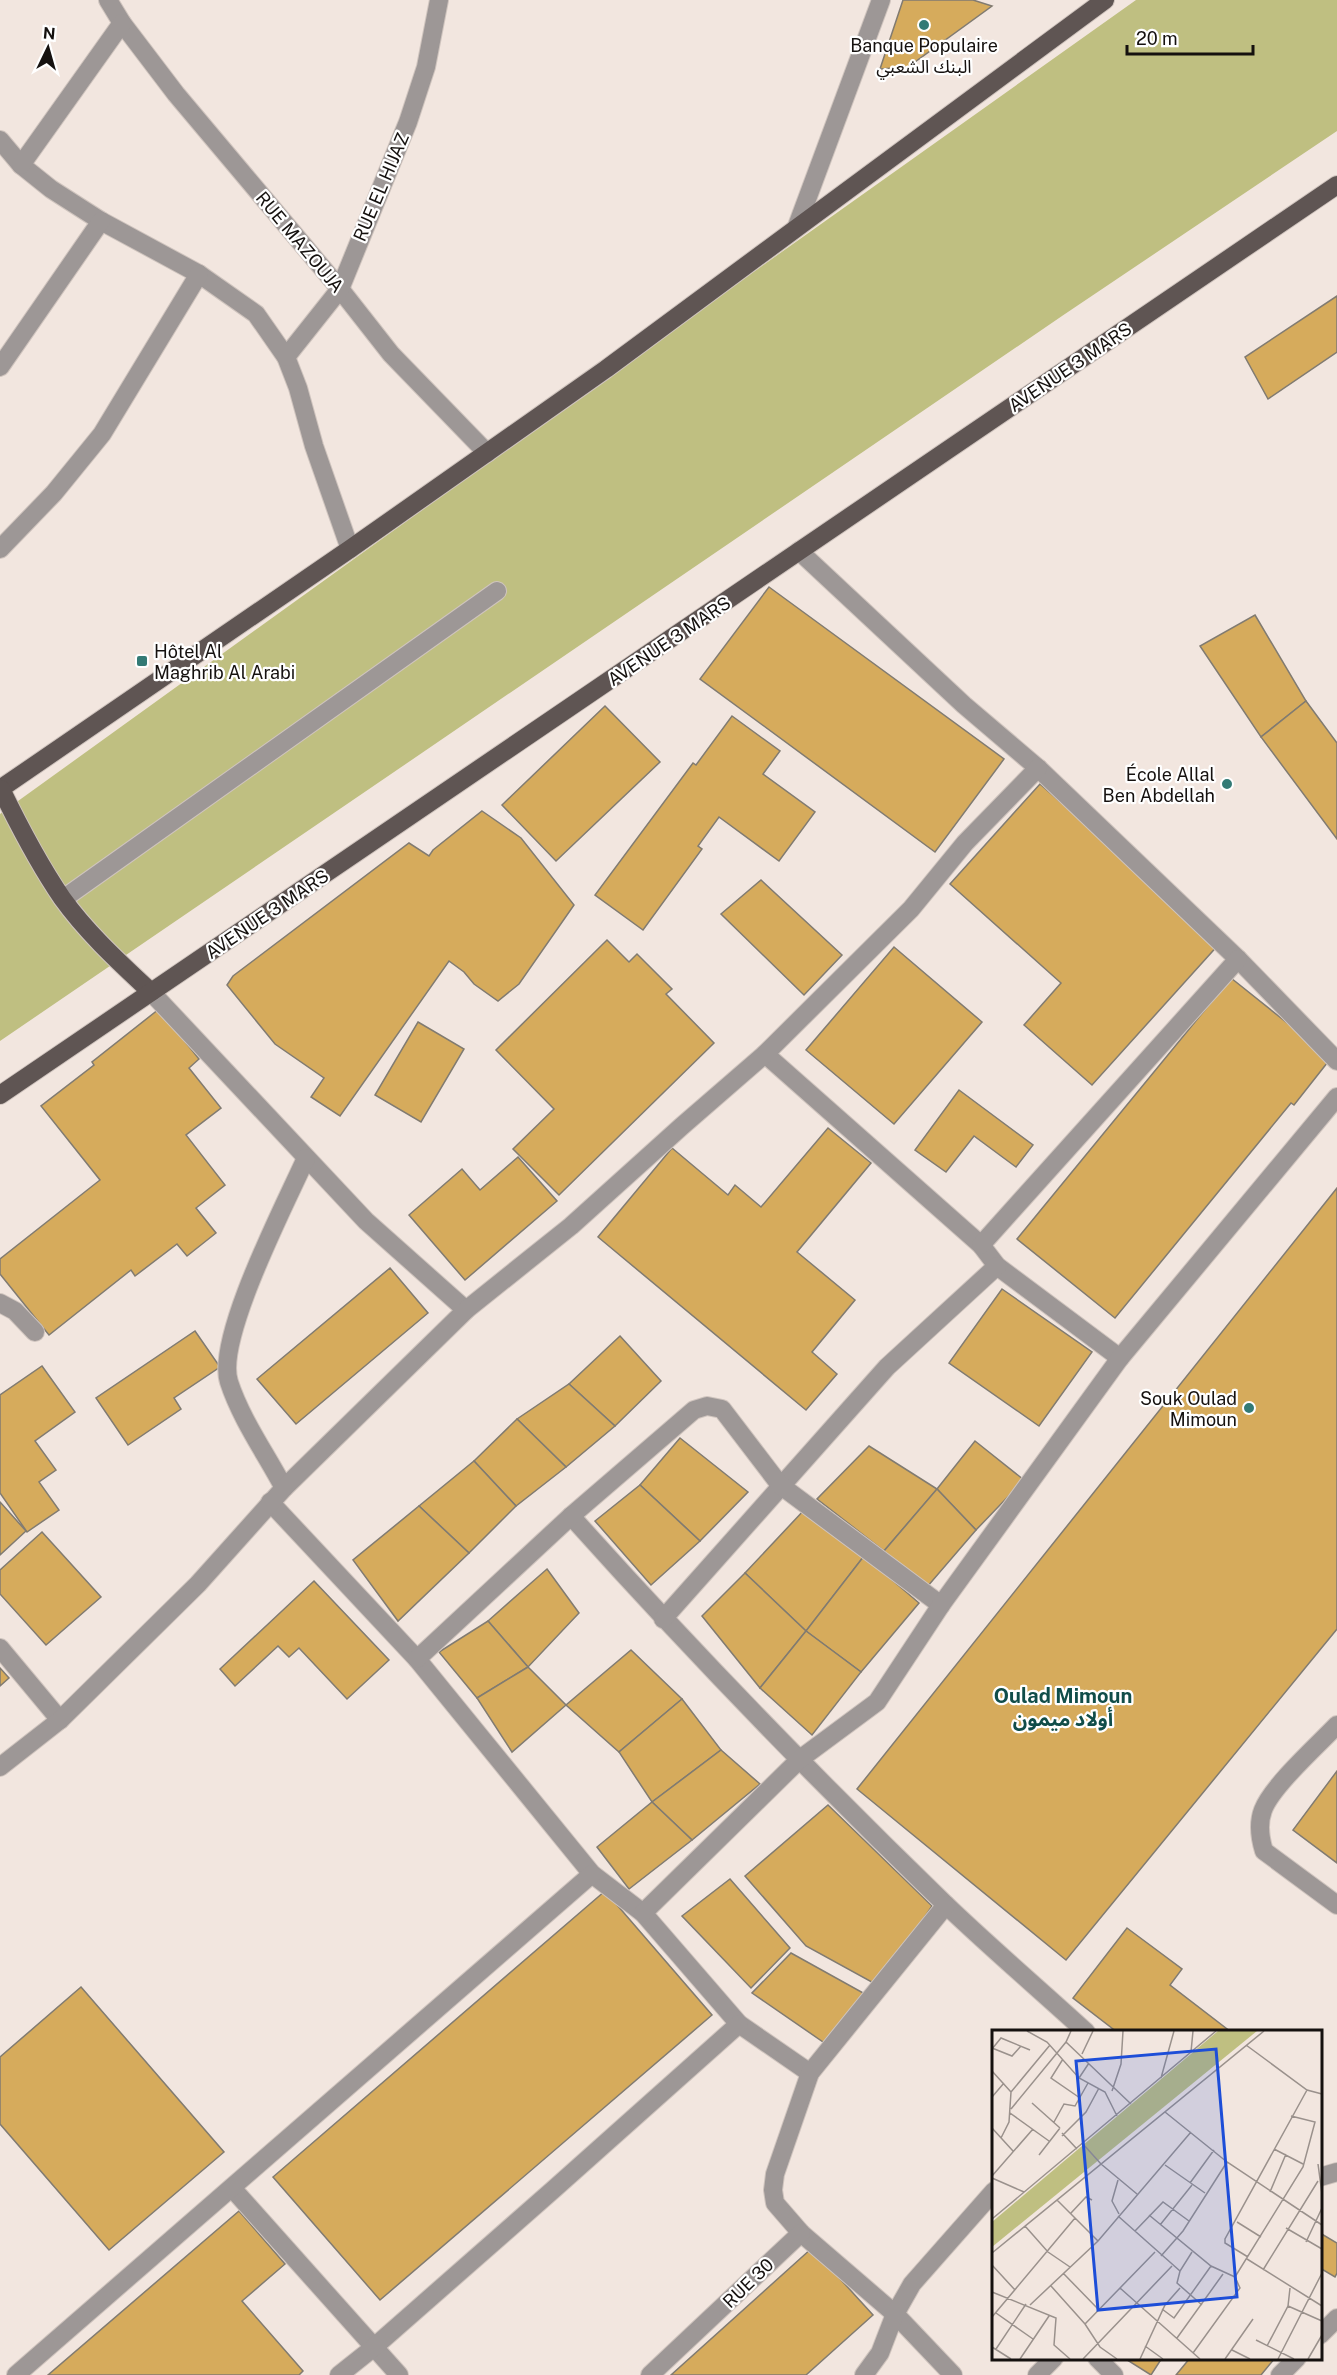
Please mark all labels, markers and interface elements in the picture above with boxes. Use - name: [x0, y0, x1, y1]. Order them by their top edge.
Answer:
- north arrow: [18, 18, 78, 78]
- marker: Banque Populaire البنك الشعبي: [917, 18, 931, 32]
- scale bar: [1127, 18, 1253, 56]
- text: N: [42, 24, 56, 44]
- text: 20 m: [1136, 28, 1178, 49]
- place label: Banque Populaire البنك الشعبي: [850, 35, 998, 80]
- street label: RUE EL HIJAZ: [349, 130, 413, 244]
- street label: RUE MAZOUJA: [252, 187, 348, 297]
- street label: AVENUE 3 MARS: [1004, 318, 1136, 416]
- street label: AVENUE 3 MARS: [603, 592, 735, 690]
- place label: Hôtel Al Maghrib Al Arabi: [154, 641, 295, 683]
- marker: Hôtel Al Maghrib Al Arabi: [135, 654, 149, 668]
- place label: École Allal Ben Abdellah: [1103, 763, 1215, 806]
- marker: École Allal Ben Abdellah: [1220, 777, 1234, 791]
- street label: AVENUE 3 MARS: [201, 865, 333, 963]
- place label: Souk Oulad Mimoun: [1140, 1388, 1237, 1430]
- marker: Souk Oulad Mimoun: [1242, 1401, 1256, 1415]
- district label: Oulad Mimoun أولاد ميمون: [994, 1684, 1132, 1731]
- inset map: [992, 2030, 1322, 2360]
- street label: RUE 30: [718, 2254, 778, 2312]

